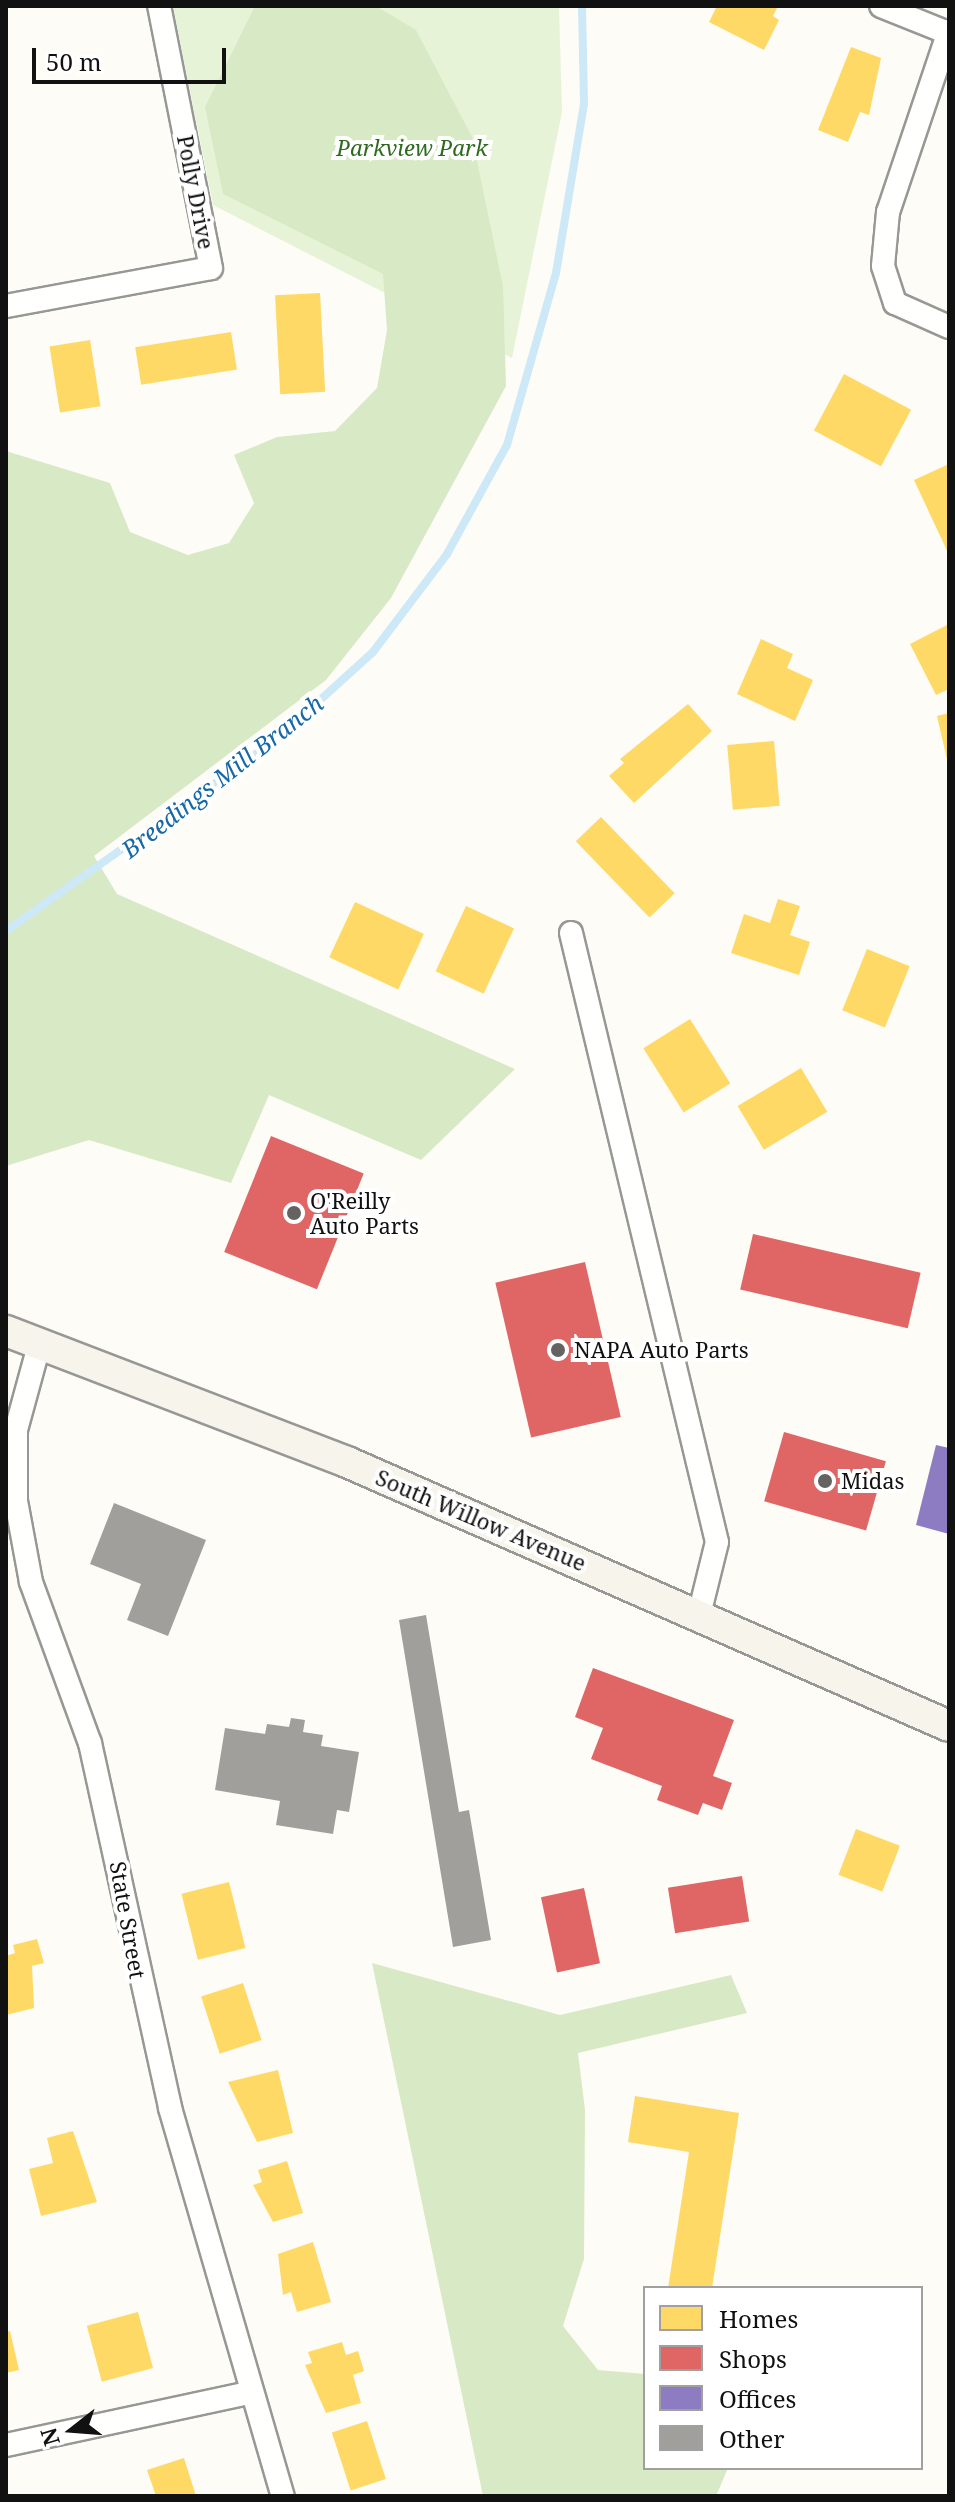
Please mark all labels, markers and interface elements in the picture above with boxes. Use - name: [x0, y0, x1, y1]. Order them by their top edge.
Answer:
- scale bar: [36, 32, 230, 82]
- text: 50 m: [46, 45, 102, 78]
- street label: Polly Drive: [172, 133, 220, 251]
- park label: Parkview Park: [336, 135, 488, 161]
- water label: Breedings Mill Branch: [115, 688, 329, 864]
- place label: O'Reilly Auto Parts: [310, 1187, 419, 1238]
- marker: O'Reilly Auto Parts: [285, 1204, 303, 1222]
- place label: NAPA Auto Parts: [574, 1337, 749, 1363]
- marker: NAPA Auto Parts: [549, 1341, 567, 1359]
- street label: South Willow Avenue: [372, 1464, 590, 1576]
- place label: Midas: [841, 1468, 904, 1494]
- marker: Midas: [816, 1472, 834, 1490]
- street label: State Street: [105, 1859, 151, 1981]
- legend: [643, 2286, 923, 2470]
- text: Homes: [719, 2302, 798, 2335]
- text: Shops: [719, 2342, 787, 2375]
- text: Offices: [719, 2382, 796, 2415]
- north arrow: [32, 2390, 112, 2470]
- text: Other: [719, 2422, 785, 2455]
- text: N: [32, 2424, 66, 2450]

